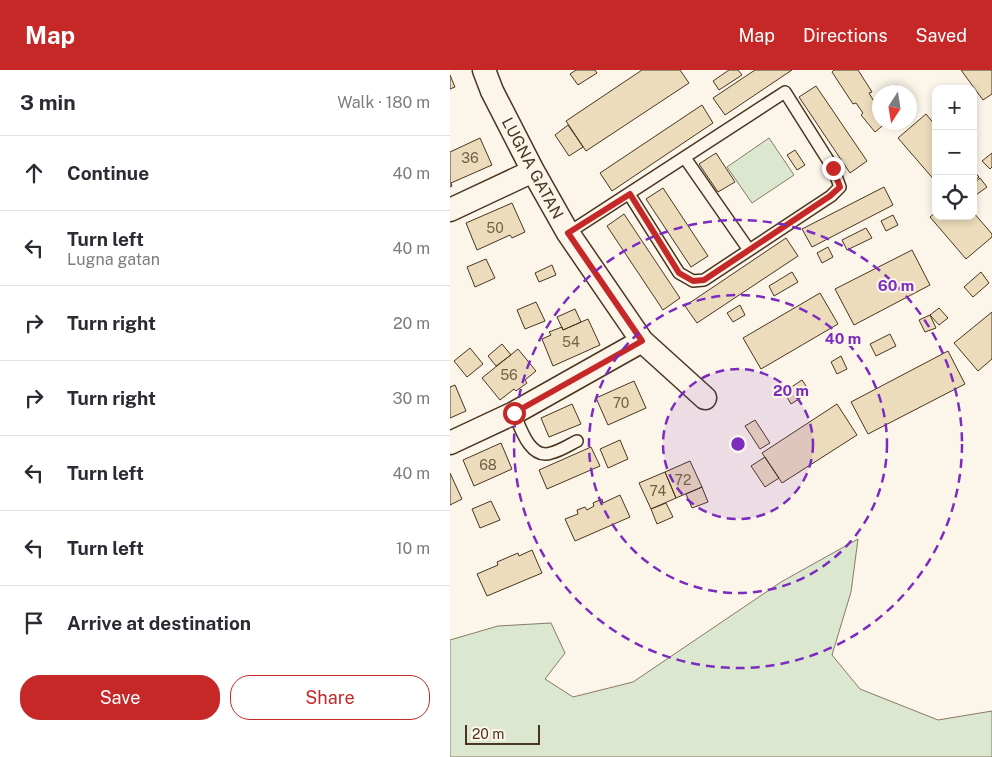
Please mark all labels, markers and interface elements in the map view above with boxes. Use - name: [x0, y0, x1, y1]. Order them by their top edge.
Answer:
- text: Map: [25, 21, 75, 49]
- text: Map: [738, 25, 775, 46]
- text: Directions: [803, 25, 888, 46]
- text: Saved: [916, 25, 967, 46]
- north arrow: [872, 85, 917, 130]
- map controls: [932, 85, 977, 220]
- button: +: [932, 85, 977, 130]
- text: 3 min: [20, 90, 76, 115]
- text: Walk · 180 m: [337, 93, 430, 112]
- street label: LUGNA GATAN: [498, 114, 567, 222]
- button: −: [932, 130, 977, 175]
- house number: 36: [461, 150, 479, 166]
- route end: [822, 157, 845, 180]
- icon: ahead: [20, 159, 48, 187]
- text: Continue: [67, 162, 149, 184]
- text: 40 m: [392, 164, 430, 183]
- button: locate: [932, 175, 977, 220]
- house number: 50: [486, 220, 504, 236]
- text: Turn left: [67, 228, 144, 250]
- icon: left: [20, 234, 48, 262]
- text: 40 m: [392, 239, 430, 258]
- text: Lugna gatan: [67, 250, 160, 269]
- text: 60 m: [878, 277, 914, 294]
- icon: right: [20, 309, 48, 337]
- text: Turn right: [67, 312, 156, 334]
- text: 20 m: [393, 314, 430, 333]
- text: 40 m: [825, 330, 861, 347]
- house number: 54: [562, 334, 580, 350]
- house number: 56: [500, 367, 518, 383]
- text: 20 m: [773, 382, 809, 399]
- icon: right: [20, 384, 48, 412]
- text: Turn right: [67, 387, 156, 409]
- text: 30 m: [393, 389, 430, 408]
- house number: 70: [613, 395, 629, 411]
- route start: [503, 402, 526, 425]
- centre of rings: [729, 435, 747, 453]
- house number: 68: [479, 457, 497, 473]
- icon: left: [20, 459, 48, 487]
- text: Turn left: [67, 462, 144, 484]
- text: 40 m: [392, 464, 430, 483]
- house number: 72: [675, 472, 691, 488]
- house number: 74: [650, 483, 667, 499]
- icon: left: [20, 534, 48, 562]
- text: Turn left: [67, 537, 144, 559]
- text: 10 m: [396, 539, 430, 558]
- icon: arrive: [20, 609, 48, 637]
- text: Arrive at destination: [67, 612, 251, 634]
- button: Save: [20, 675, 220, 720]
- button: Share: [230, 675, 430, 720]
- scale bar: [465, 722, 540, 745]
- text: 20 m: [472, 726, 504, 742]

